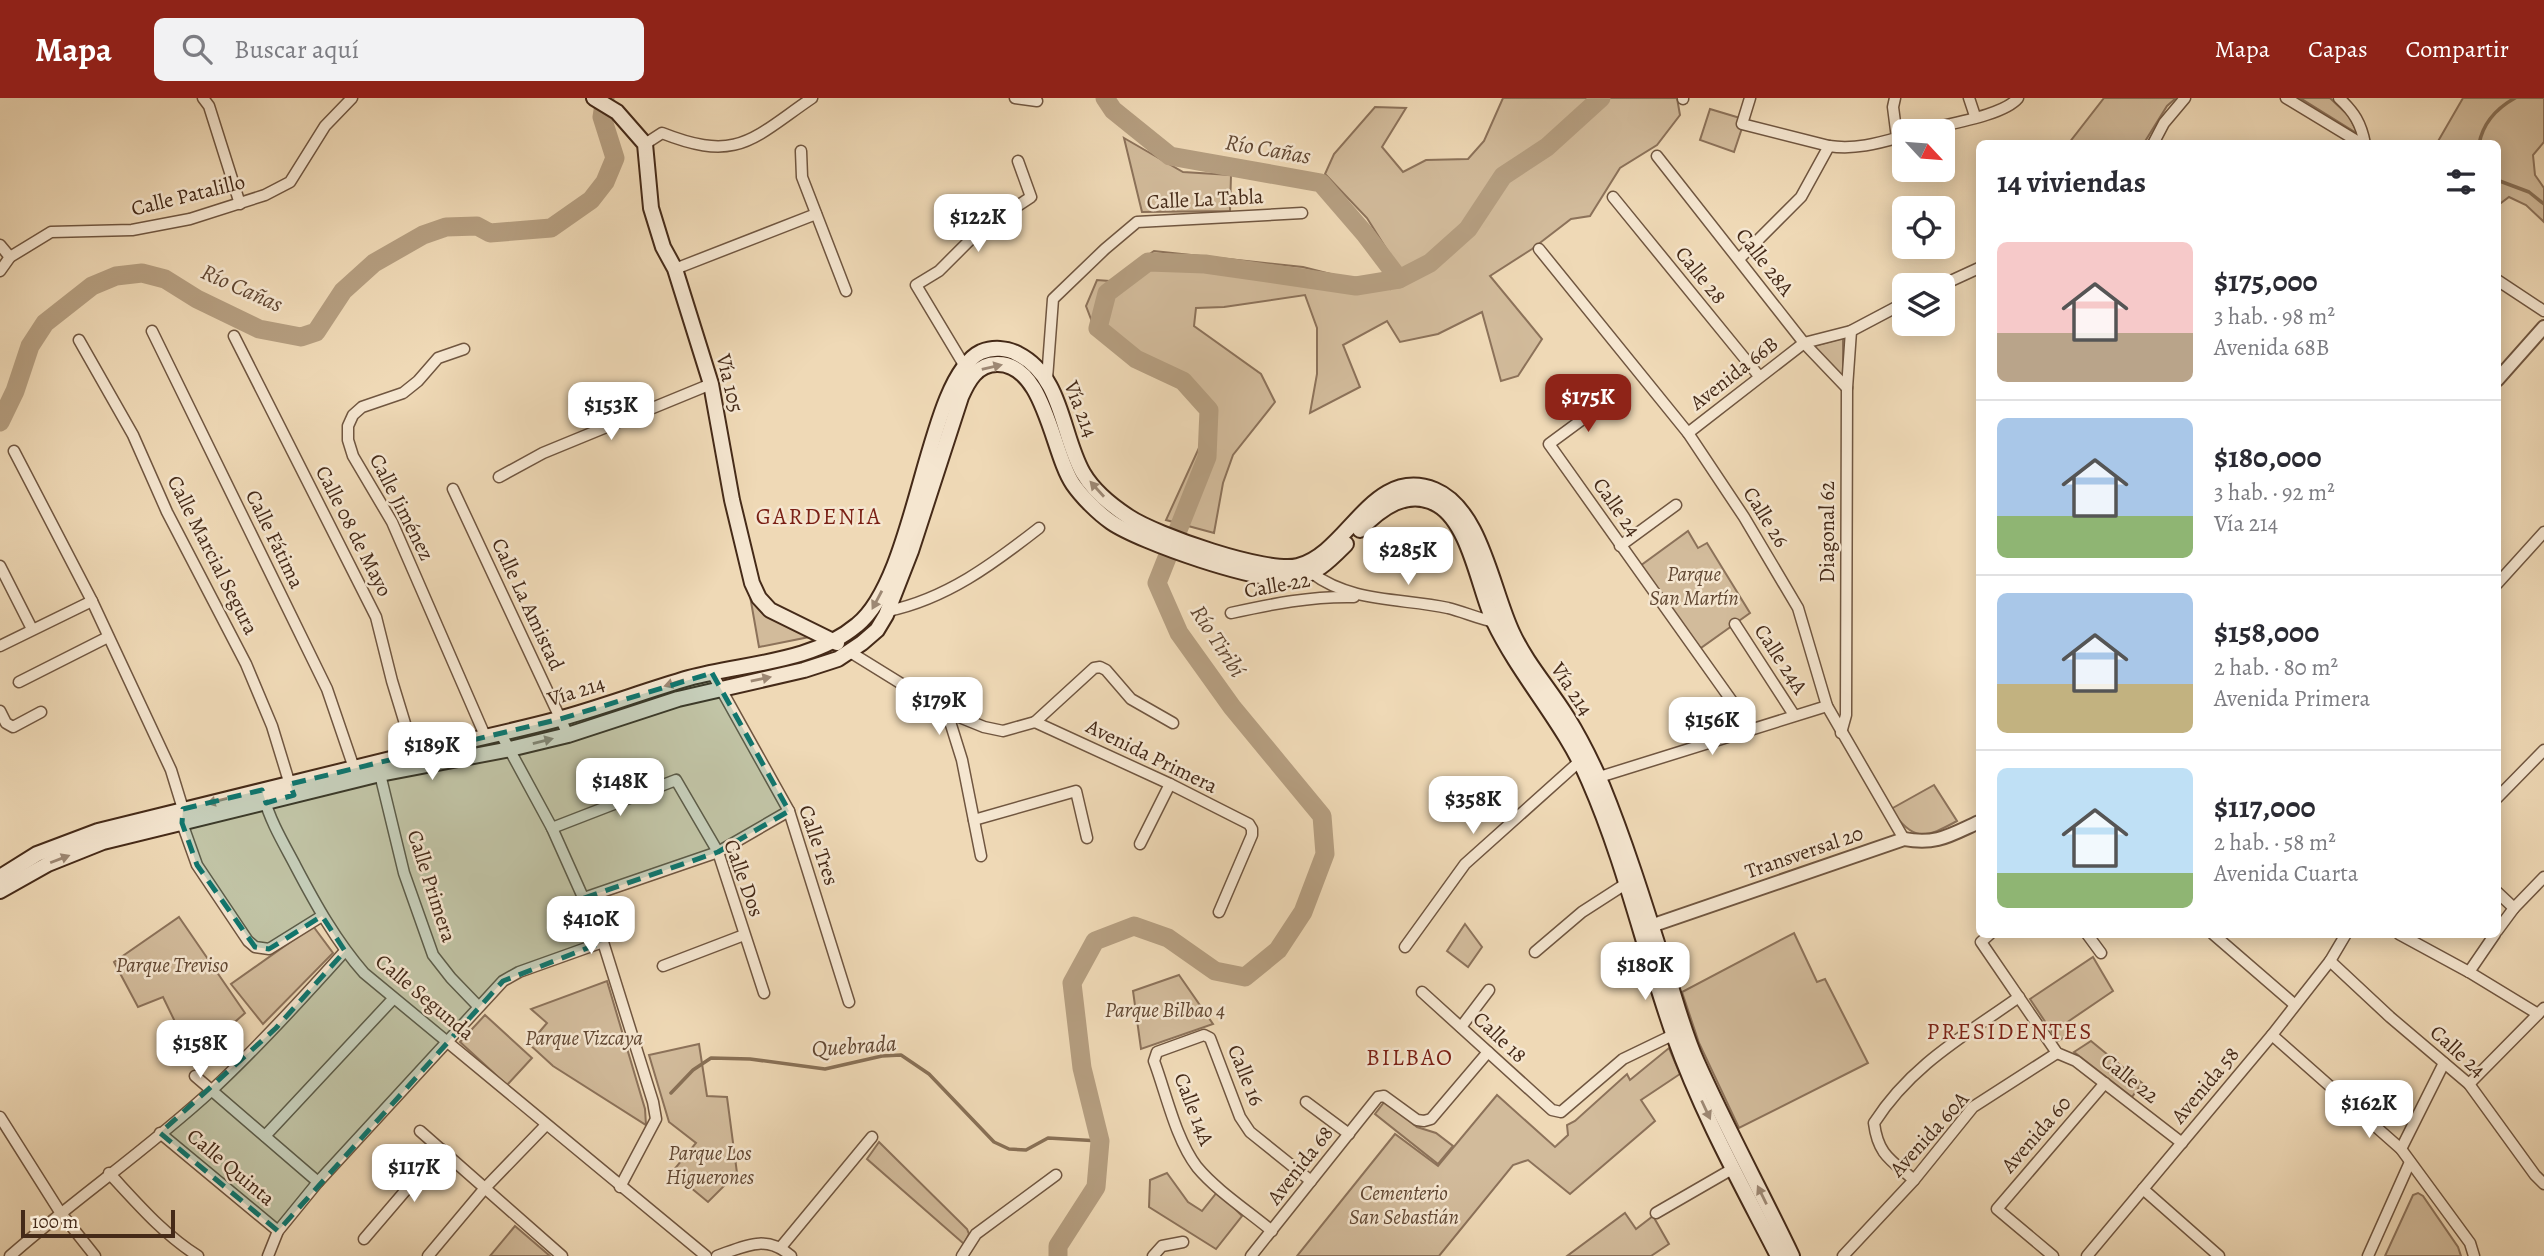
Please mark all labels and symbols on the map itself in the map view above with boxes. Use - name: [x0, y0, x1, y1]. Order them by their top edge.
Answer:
- north arrow: [1892, 119, 1955, 182]
- water label: Río Cañas: [1223, 126, 1313, 172]
- street label: Calle Patalillo: [128, 167, 248, 223]
- street label: Calle La Tabla: [1146, 182, 1264, 216]
- pin: $122K: [929, 194, 1027, 254]
- street label: Calle 28A: [1730, 222, 1801, 302]
- street label: Calle 28: [1669, 240, 1733, 310]
- water label: Río Cañas: [196, 256, 288, 320]
- street label: Avenida 66B: [1683, 330, 1784, 417]
- street label: Vía 105: [709, 350, 750, 415]
- one-way arrow: [981, 361, 1003, 372]
- pin: $175K: [1539, 374, 1637, 434]
- street label: Vía 214: [1057, 376, 1105, 441]
- pin: $153K: [562, 382, 660, 442]
- street label: Calle Jiménez: [363, 449, 441, 565]
- street label: Calle 08 de Mayo: [309, 461, 399, 601]
- street label: Calle Marcial Segura: [161, 471, 265, 640]
- street label: Calle 24: [1587, 472, 1647, 542]
- one-way arrow: [1089, 481, 1105, 498]
- street label: Calle 26: [1737, 481, 1796, 553]
- street label: Diagonal 62: [1813, 481, 1841, 583]
- street label: Calle Fátima: [239, 485, 311, 593]
- district label: GARDENIA: [756, 501, 882, 532]
- pin: $285K: [1359, 528, 1457, 587]
- street label: Calle La Amistad: [485, 533, 571, 675]
- park label: Parque San Martín: [1649, 560, 1739, 612]
- street label: Calle 22: [1242, 565, 1312, 605]
- one-way arrow: [871, 591, 883, 611]
- water label: Río Tiribí: [1183, 599, 1253, 684]
- street label: Calle 24A: [1748, 618, 1815, 700]
- street label: Vía 214: [1544, 656, 1600, 721]
- street label: Vía 214: [543, 669, 608, 713]
- one-way arrow: [750, 673, 772, 684]
- one-way arrow: [664, 678, 685, 688]
- pin: $179K: [890, 678, 988, 737]
- pin: $156K: [1663, 698, 1761, 757]
- street label: Avenida Primera: [1081, 712, 1222, 800]
- pin: $189K: [383, 722, 481, 782]
- one-way arrow: [532, 735, 554, 746]
- pin: $148K: [571, 758, 669, 818]
- pin: $358K: [1424, 776, 1522, 836]
- one-way arrow: [206, 796, 228, 807]
- street label: Calle Tres: [792, 801, 846, 889]
- street label: Transversal 20: [1741, 819, 1867, 885]
- street label: Calle Primera: [401, 826, 463, 946]
- street label: Calle Dos: [717, 835, 771, 921]
- one-way arrow: [50, 854, 71, 865]
- pin: $410K: [542, 896, 640, 956]
- pin: $180K: [1596, 942, 1694, 1002]
- street label: Calle Segunda: [370, 947, 481, 1047]
- park label: Parque Treviso: [116, 951, 228, 979]
- park label: Parque Bilbao 4: [1105, 996, 1225, 1024]
- street label: Calle 18: [1467, 1005, 1533, 1069]
- district label: PRESIDENTES: [1927, 1016, 2094, 1047]
- street label: Calle 24: [2424, 1018, 2492, 1084]
- pin: $158K: [151, 1020, 249, 1080]
- park label: Parque Vizcaya: [525, 1024, 643, 1052]
- water label: Quebrada: [811, 1028, 898, 1064]
- street label: Calle 16: [1221, 1040, 1271, 1110]
- street label: Avenida 58: [2164, 1041, 2245, 1130]
- district label: BILBAO: [1366, 1042, 1454, 1073]
- street label: Calle 22: [2095, 1046, 2165, 1110]
- street label: Calle 14A: [1167, 1069, 1221, 1150]
- pin: $162K: [2320, 1080, 2418, 1140]
- street label: Avenida 60A: [1882, 1085, 1975, 1184]
- street label: Avenida 60: [1994, 1089, 2077, 1179]
- one-way arrow: [1700, 1100, 1712, 1120]
- street label: Avenida 68: [1260, 1120, 1340, 1211]
- street label: Calle Quinta: [181, 1122, 281, 1212]
- park label: Parque Los Higuerones: [666, 1139, 754, 1191]
- pin: $117K: [365, 1144, 463, 1204]
- park label: Cementerio San Sebastián: [1349, 1179, 1459, 1231]
- one-way arrow: [1757, 1185, 1768, 1205]
- scale bar: [21, 1207, 175, 1239]

